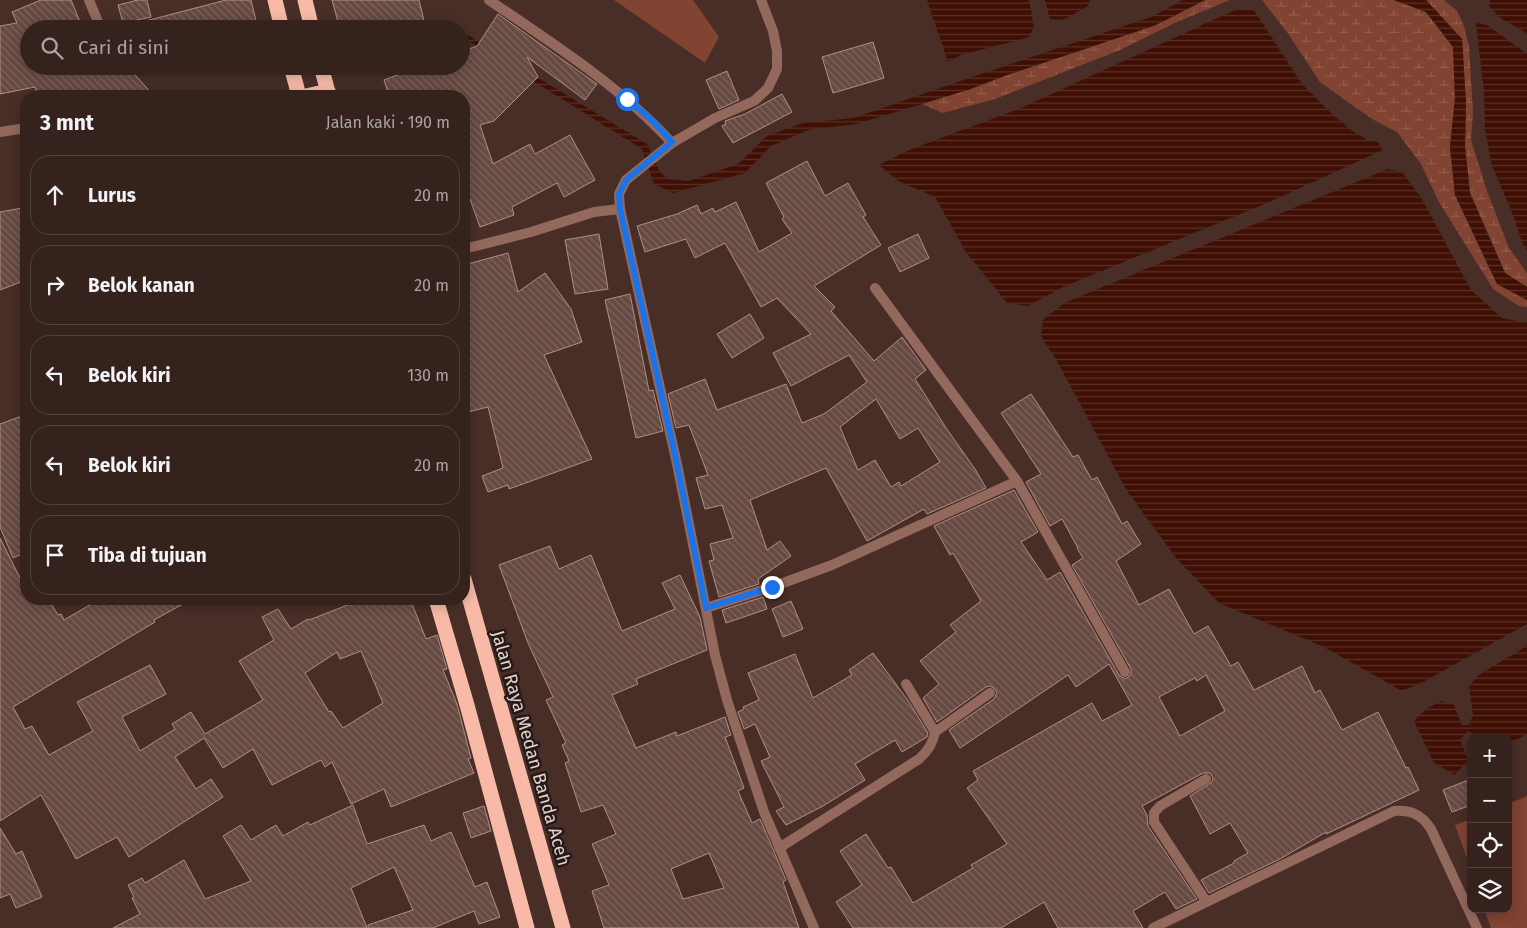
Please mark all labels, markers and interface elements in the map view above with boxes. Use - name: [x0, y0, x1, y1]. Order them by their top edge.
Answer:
- search box: [20, 20, 470, 75]
- icon: search: [38, 34, 66, 62]
- text: Cari di sini: [78, 36, 169, 59]
- route start: [616, 88, 639, 111]
- text: 3 mnt: [40, 110, 94, 136]
- text: Jalan kaki · 190 m: [326, 113, 450, 132]
- icon: ahead: [41, 181, 69, 209]
- text: Lurus: [88, 184, 136, 207]
- text: 20 m: [414, 186, 449, 205]
- icon: right: [41, 271, 69, 299]
- text: Belok kanan: [88, 274, 195, 297]
- text: 20 m: [414, 276, 449, 295]
- icon: left: [41, 361, 69, 389]
- text: Belok kiri: [88, 364, 171, 387]
- text: 130 m: [407, 366, 449, 385]
- icon: left: [41, 451, 69, 479]
- text: Belok kiri: [88, 454, 171, 477]
- text: 20 m: [414, 456, 449, 475]
- icon: arrive: [41, 541, 69, 569]
- text: Tiba di tujuan: [88, 544, 207, 567]
- route end: [761, 576, 784, 599]
- street label: Jalan Raya Medan Banda Aceh: [487, 628, 575, 868]
- map controls: [1467, 733, 1512, 913]
- button: +: [1467, 733, 1512, 778]
- button: −: [1467, 778, 1512, 823]
- button: locate: [1467, 823, 1512, 868]
- button: layers: [1467, 868, 1512, 913]

